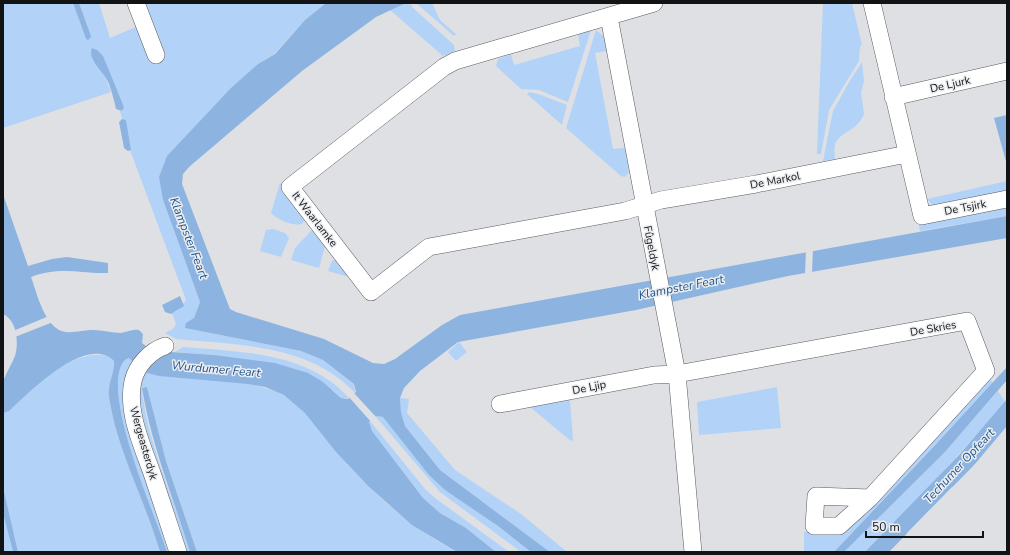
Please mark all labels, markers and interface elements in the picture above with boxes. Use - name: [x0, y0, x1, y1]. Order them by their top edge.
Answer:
- street label: De Ljurk: [928, 72, 972, 96]
- street label: De Markol: [749, 168, 802, 193]
- street label: It Waarlamke: [288, 189, 341, 250]
- water label: Klampster Feart: [166, 195, 212, 282]
- street label: De Tsjirk: [943, 196, 988, 219]
- street label: Fûgeldyk: [640, 225, 663, 272]
- water label: Klampster Feart: [637, 271, 726, 303]
- street label: De Skries: [909, 317, 957, 340]
- water label: Wurdumer Feart: [171, 357, 262, 381]
- street label: De Ljip: [571, 377, 607, 398]
- street label: Wergeasterdyk: [126, 405, 161, 482]
- water label: Techumer Opfeart: [920, 424, 999, 507]
- scale bar: [866, 513, 983, 539]
- text: 50 m: [872, 519, 900, 535]

